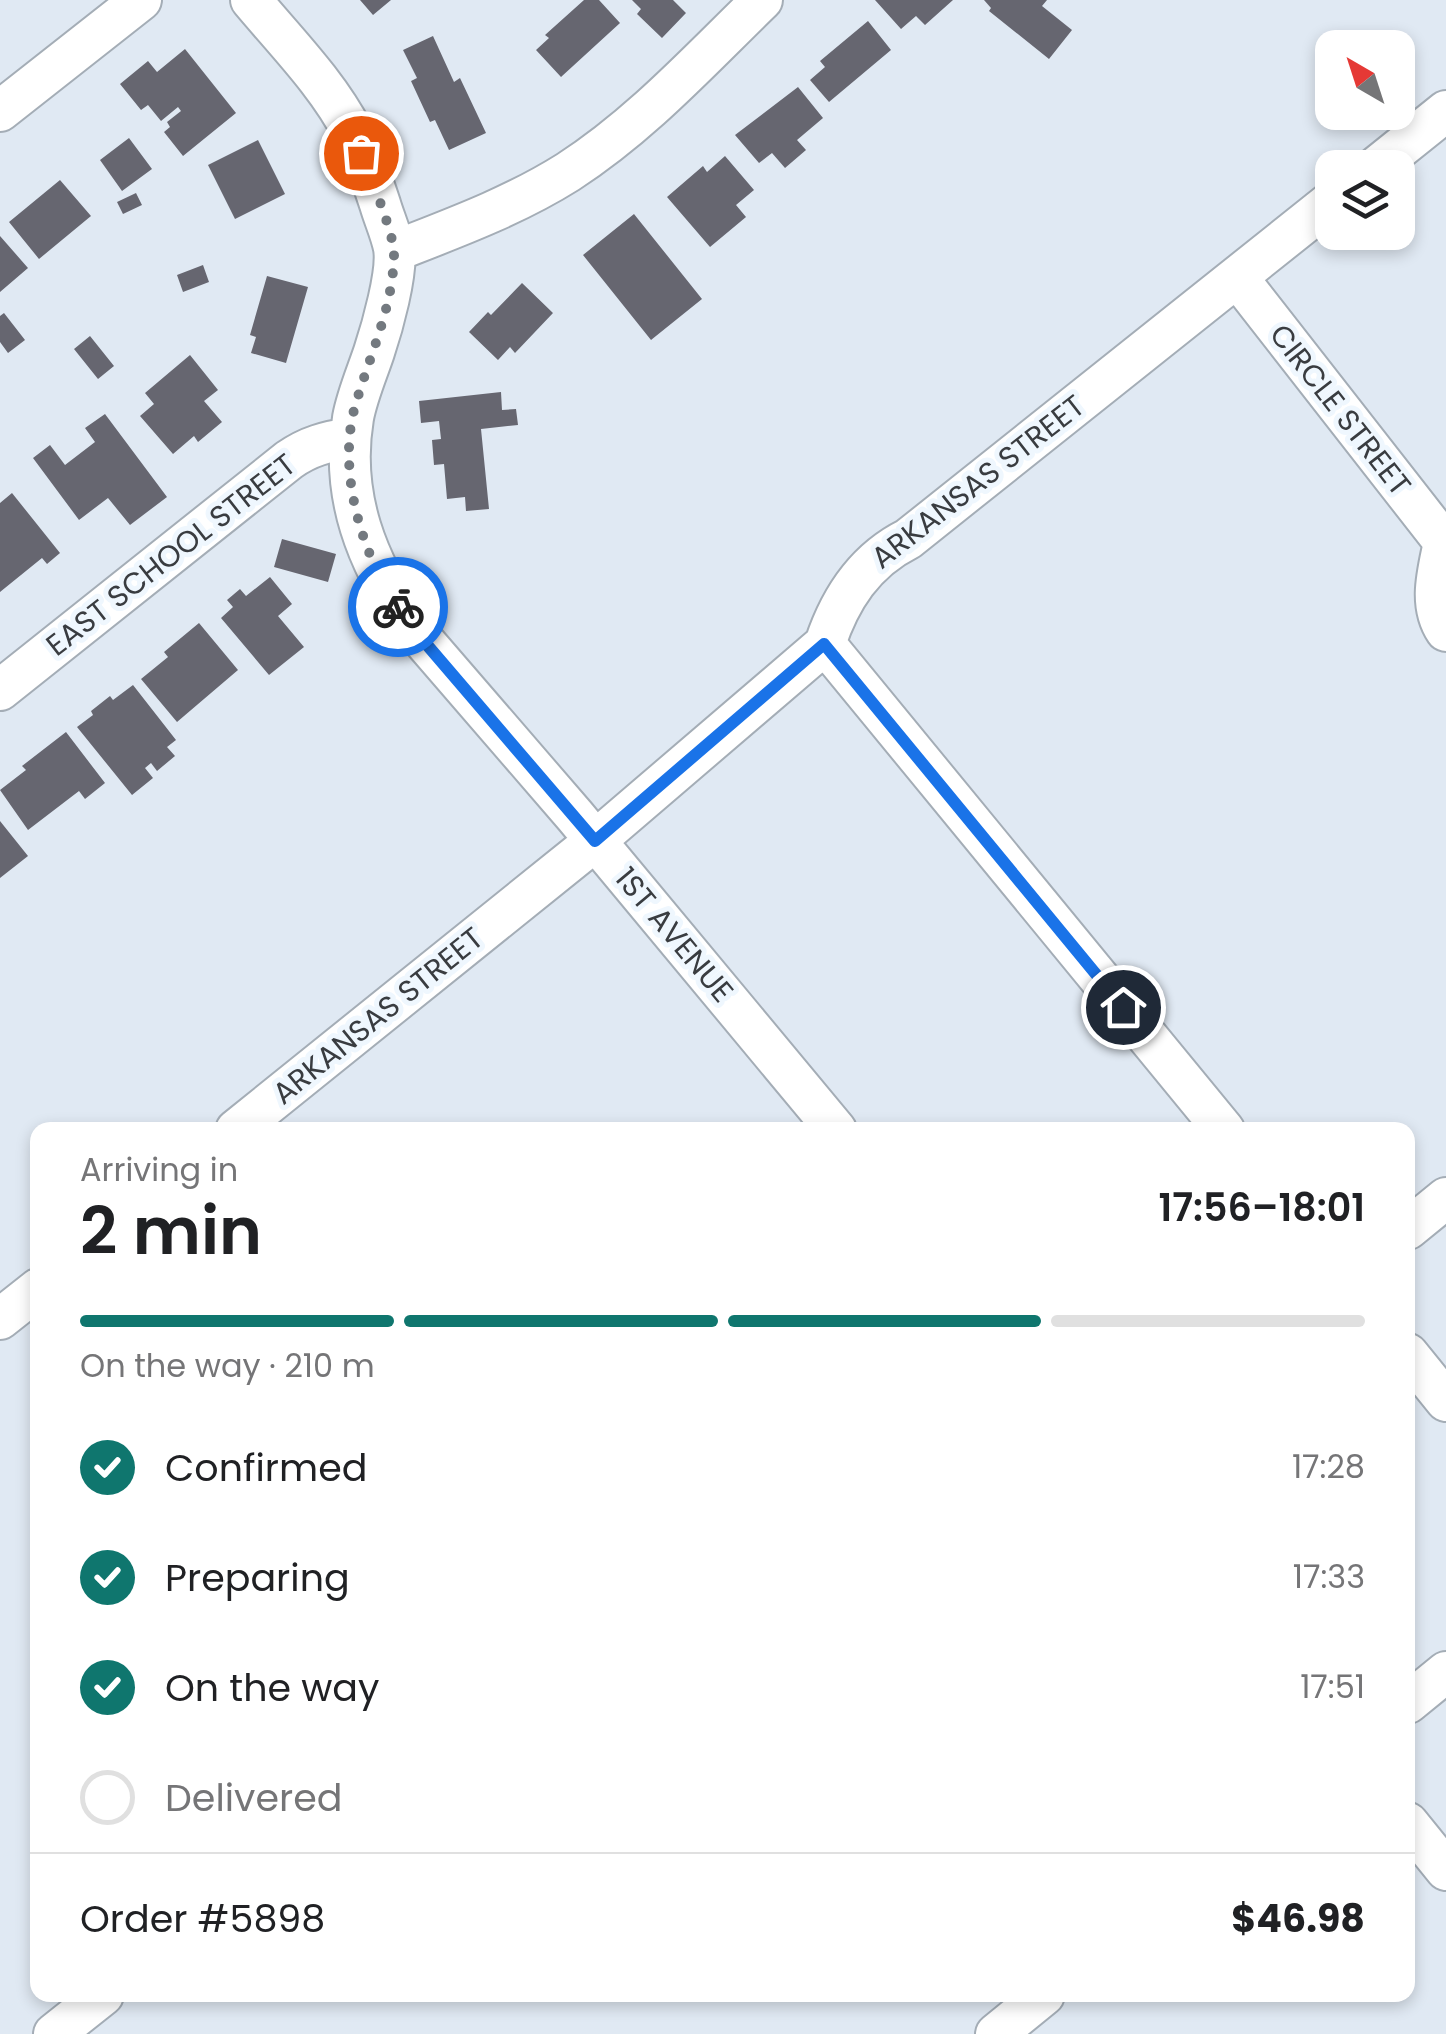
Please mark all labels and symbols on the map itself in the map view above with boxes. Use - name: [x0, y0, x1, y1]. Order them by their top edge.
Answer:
- north arrow: [1315, 30, 1415, 130]
- pin: [319, 111, 404, 196]
- street label: CIRCLE STREET: [1260, 315, 1421, 505]
- street label: ARKANSAS STREET: [862, 385, 1093, 579]
- street label: EAST SCHOOL STREET: [37, 443, 305, 666]
- courier: [348, 557, 448, 657]
- street label: 1ST AVENUE: [605, 858, 744, 1011]
- street label: ARKANSAS STREET: [263, 917, 492, 1114]
- pin: [1081, 965, 1166, 1050]

